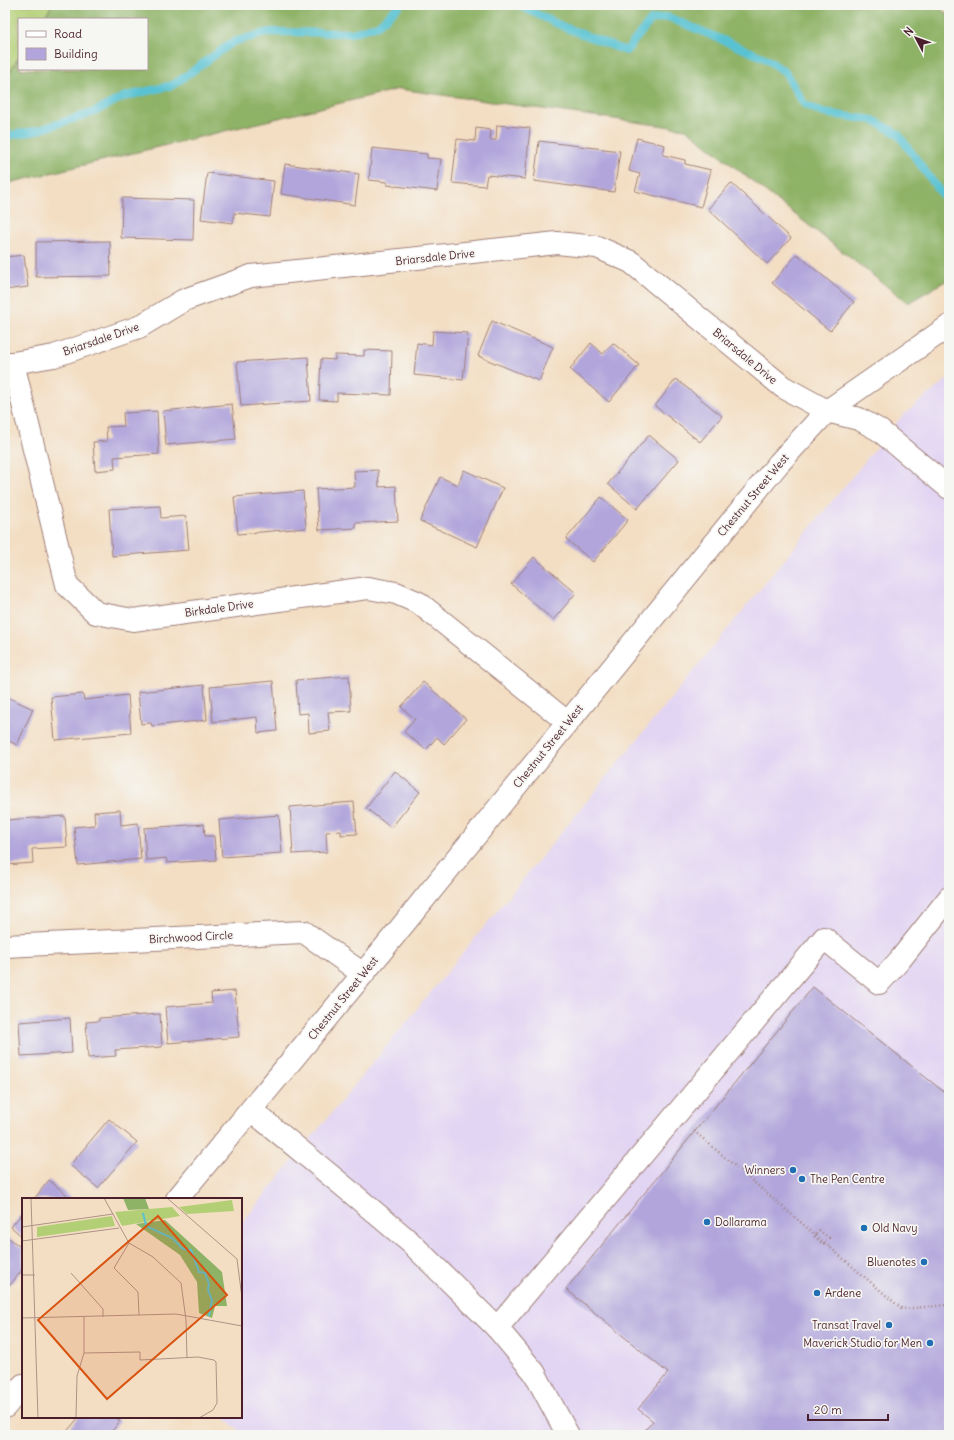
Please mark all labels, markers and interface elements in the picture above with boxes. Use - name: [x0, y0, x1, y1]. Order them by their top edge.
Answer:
- legend: [18, 18, 148, 70]
- north arrow: [896, 18, 936, 58]
- text: N: [901, 24, 916, 39]
- text: Road: [54, 26, 82, 41]
- text: Building: [54, 46, 98, 61]
- street label: Briarsdale Drive: [395, 246, 475, 268]
- street label: Briarsdale Drive: [61, 319, 141, 359]
- street label: Briarsdale Drive: [710, 325, 780, 387]
- street label: Chestnut Street West: [714, 451, 792, 539]
- street label: Birkdale Drive: [184, 596, 254, 620]
- street label: Chestnut Street West: [510, 701, 586, 791]
- street label: Birchwood Circle: [149, 928, 233, 946]
- street label: Chestnut Street West: [305, 953, 381, 1043]
- place label: Winners: [744, 1163, 785, 1177]
- marker: Winners: [788, 1165, 798, 1175]
- place label: The Pen Centre: [810, 1172, 885, 1186]
- marker: The Pen Centre: [797, 1174, 807, 1184]
- inset map: [22, 1198, 242, 1418]
- place label: Dollarama: [715, 1215, 767, 1229]
- marker: Dollarama: [702, 1217, 712, 1227]
- place label: Old Navy: [872, 1221, 917, 1235]
- marker: Old Navy: [859, 1223, 869, 1233]
- place label: Bluenotes: [867, 1255, 916, 1269]
- marker: Bluenotes: [919, 1257, 929, 1267]
- place label: Ardene: [825, 1286, 861, 1300]
- marker: Ardene: [812, 1288, 822, 1298]
- place label: Transat Travel: [812, 1318, 881, 1332]
- marker: Transat Travel: [884, 1320, 894, 1330]
- place label: Maverick Studio for Men: [803, 1336, 922, 1350]
- marker: Maverick Studio for Men: [925, 1338, 935, 1348]
- scale bar: [808, 1396, 888, 1422]
- text: 20 m: [814, 1402, 842, 1417]

